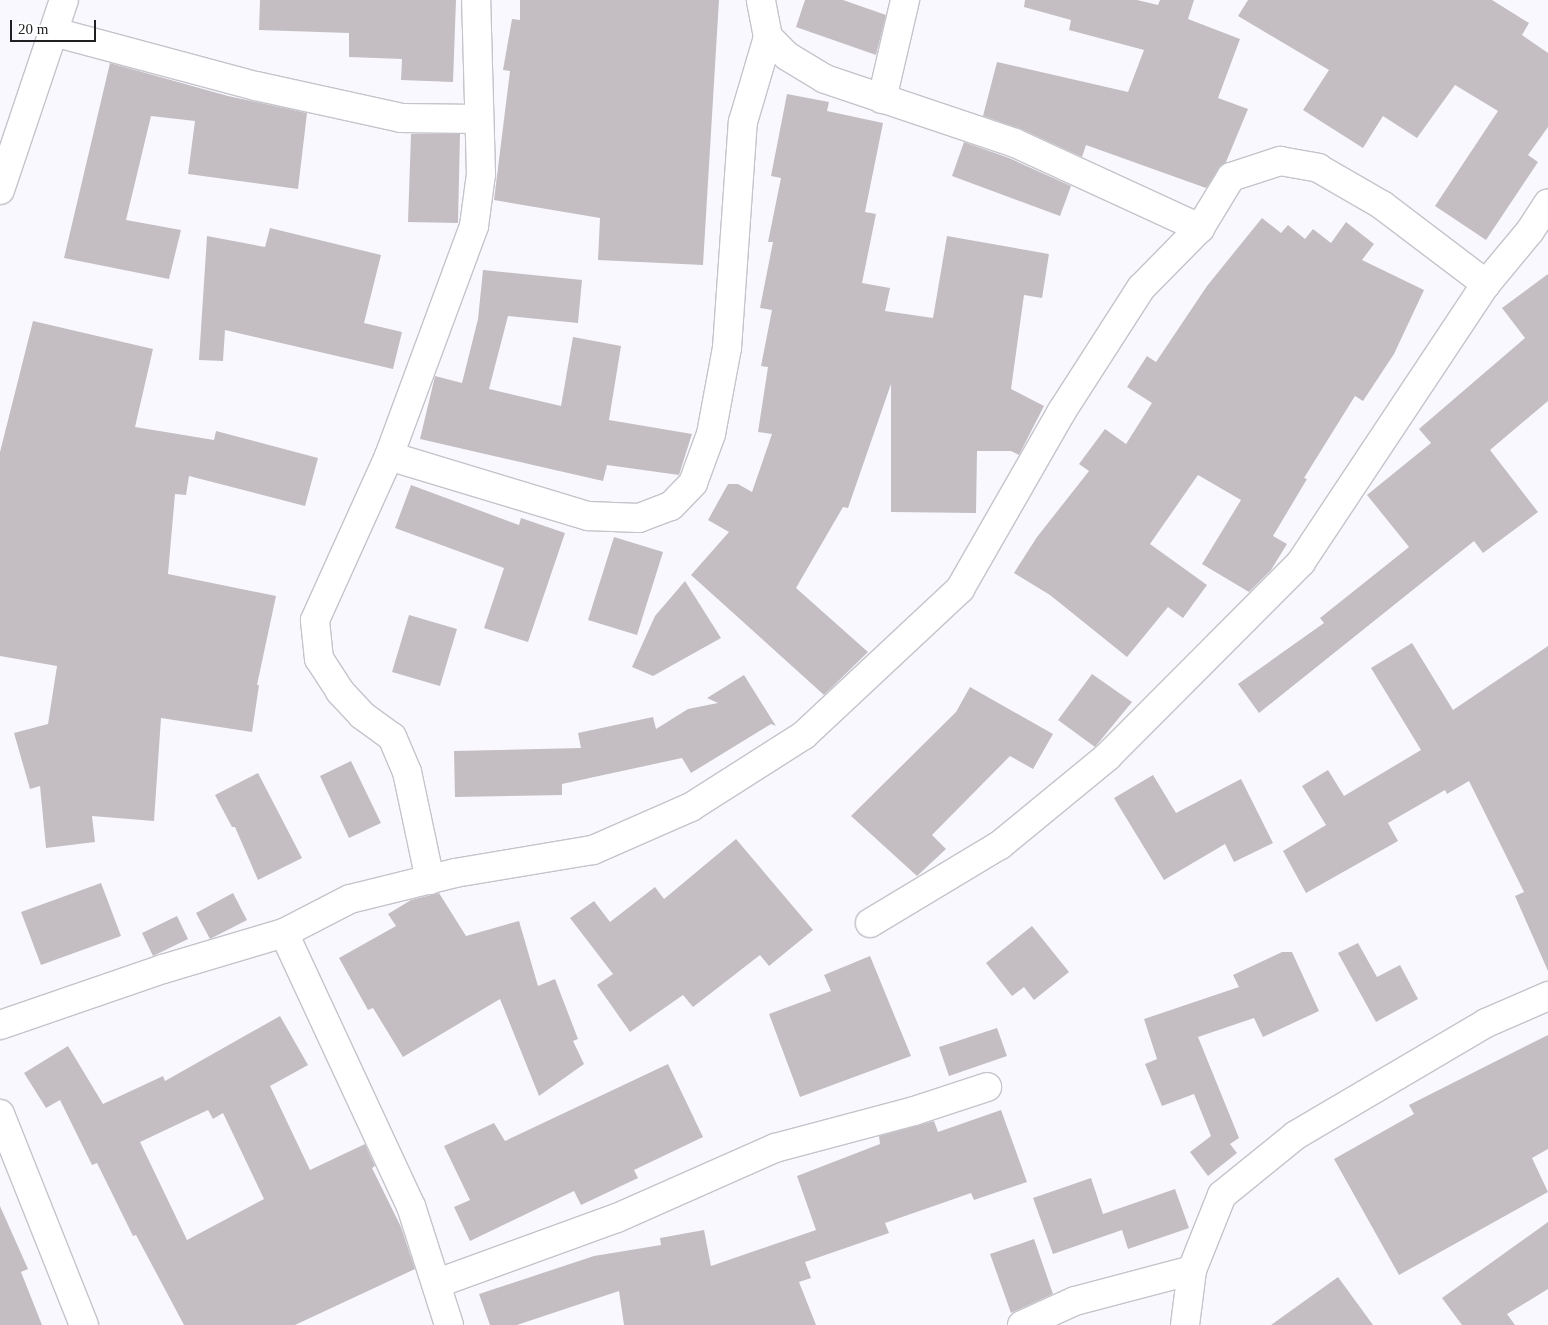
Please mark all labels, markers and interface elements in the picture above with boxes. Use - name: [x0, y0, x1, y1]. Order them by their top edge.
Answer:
- scale bar: [12, 10, 99, 42]
- text: 20 m: [18, 21, 48, 37]

